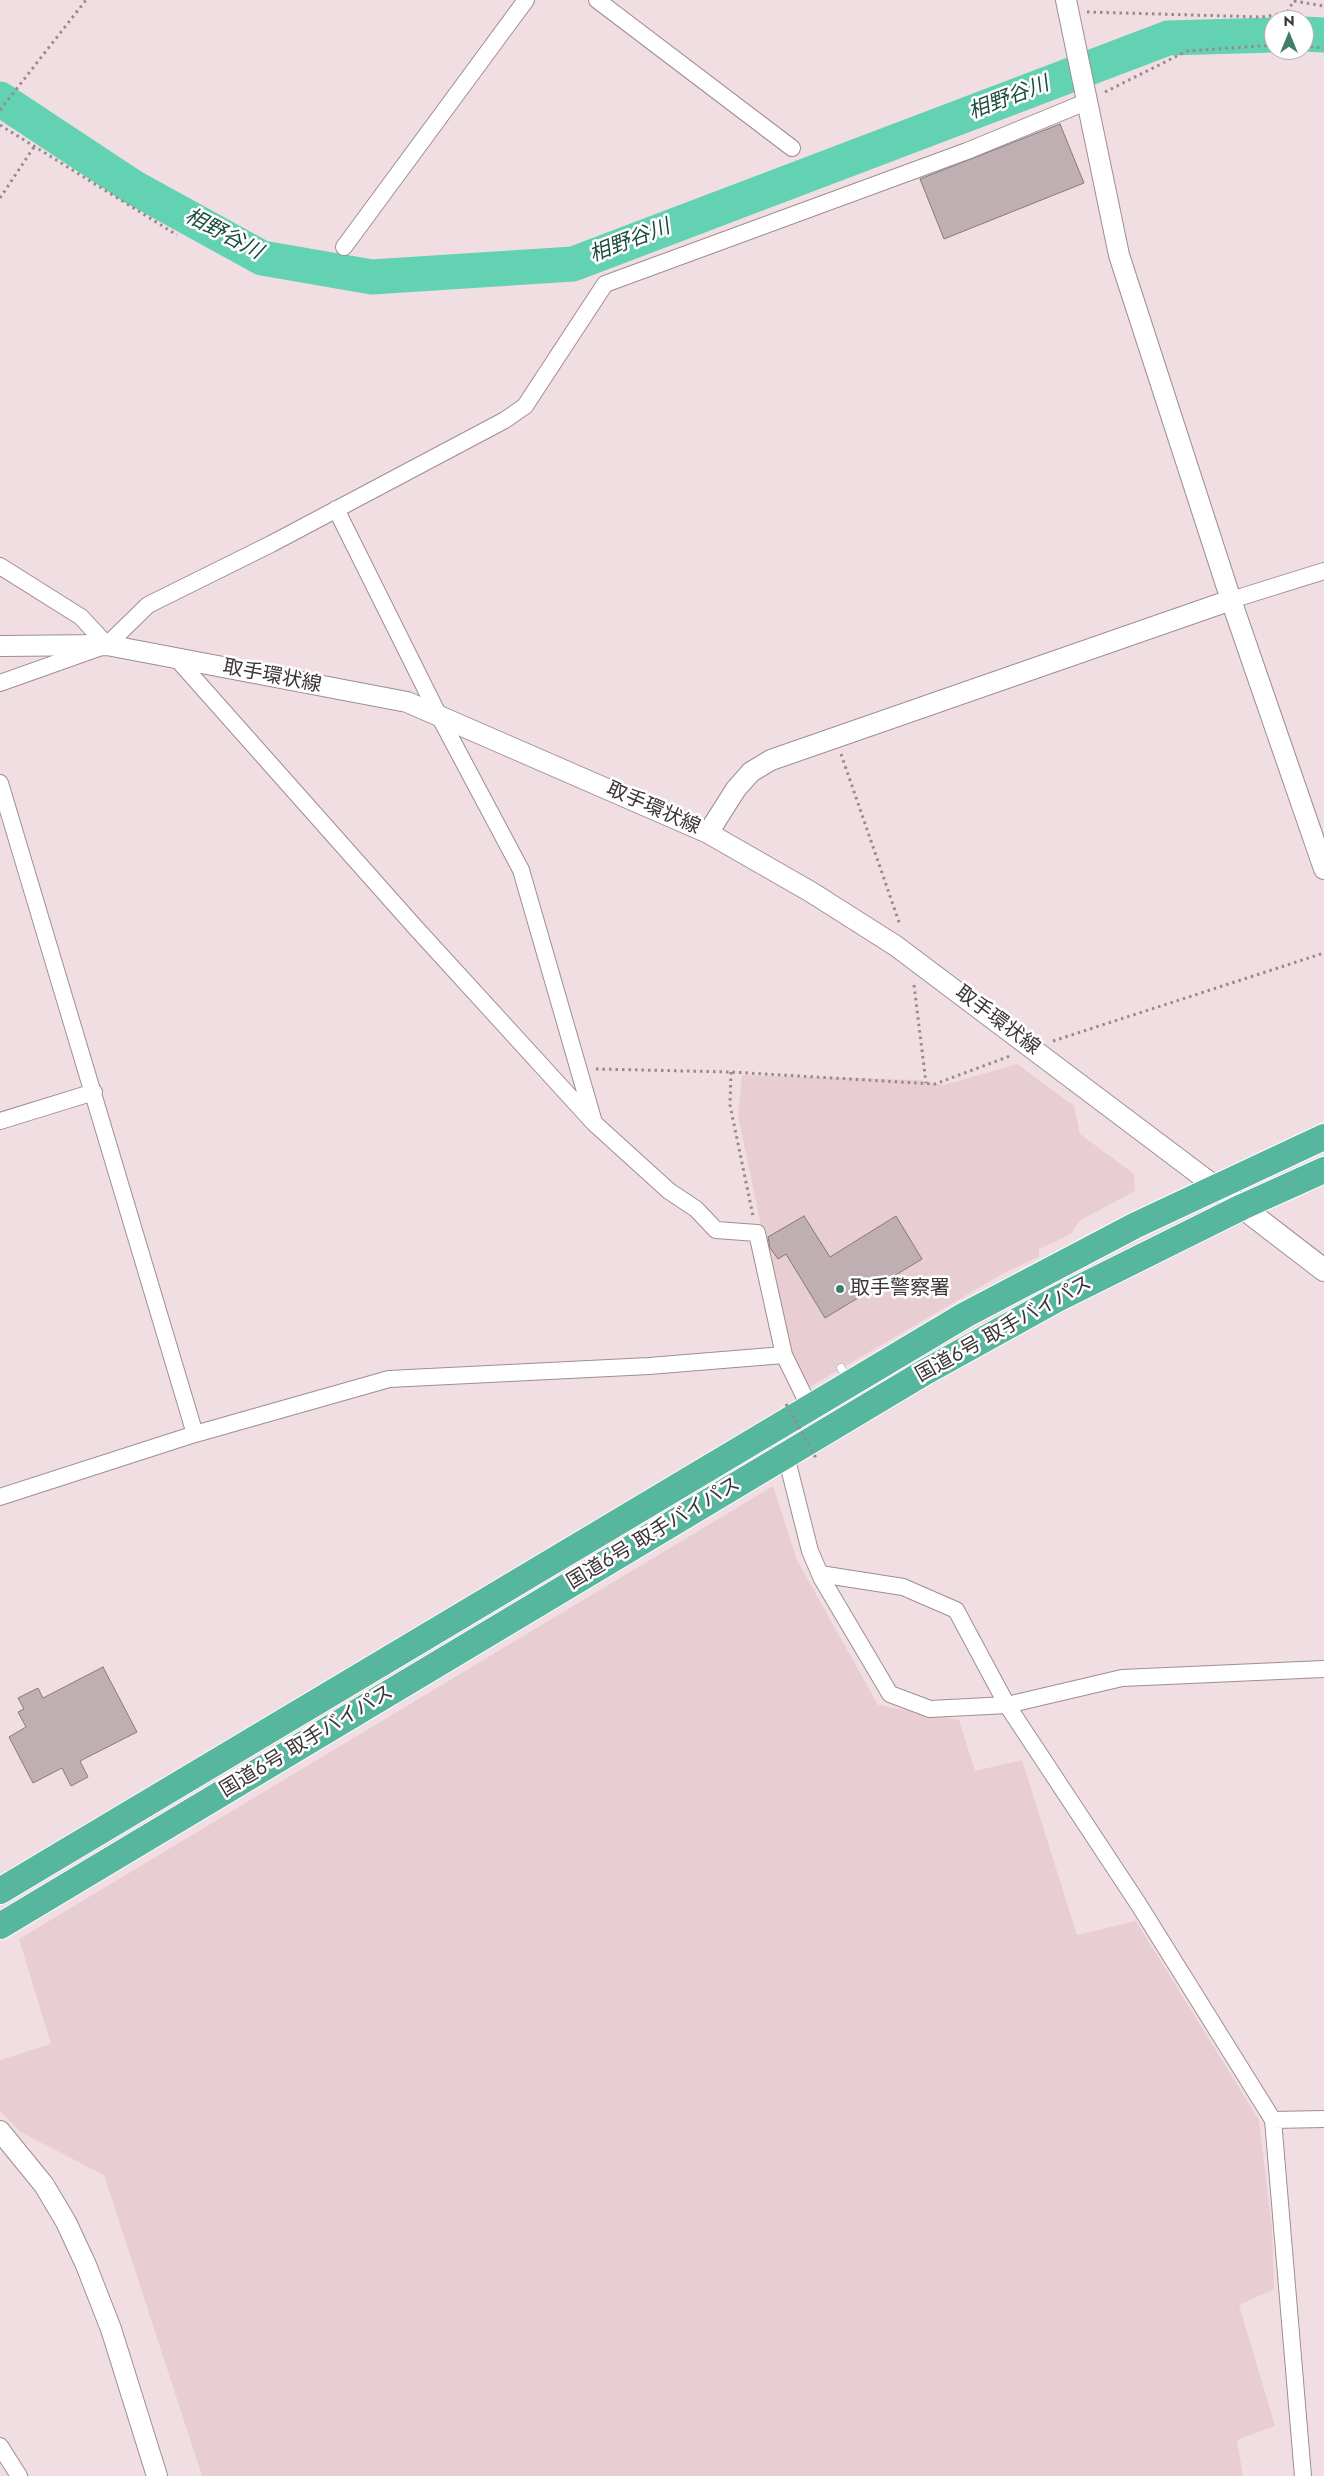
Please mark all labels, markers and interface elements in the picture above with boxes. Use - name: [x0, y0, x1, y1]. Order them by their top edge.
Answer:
- north arrow: [1264, 10, 1314, 60]
- text: N: [1283, 11, 1295, 31]
- water label: 相野谷川: [965, 72, 1053, 126]
- water label: 相野谷川: [180, 204, 266, 266]
- water label: 相野谷川: [586, 215, 674, 269]
- street label: 取手環状線: [221, 656, 323, 698]
- street label: 取手環状線: [602, 778, 704, 840]
- street label: 取手環状線: [950, 981, 1044, 1061]
- street label: 国道6号 取手バイパス: [912, 1272, 1096, 1388]
- place label: 取手警察署: [850, 1277, 950, 1301]
- marker: 取手警察署: [834, 1283, 846, 1295]
- street label: 国道6号 取手バイパス: [563, 1473, 745, 1595]
- street label: 国道6号 取手バイパス: [216, 1681, 398, 1803]

